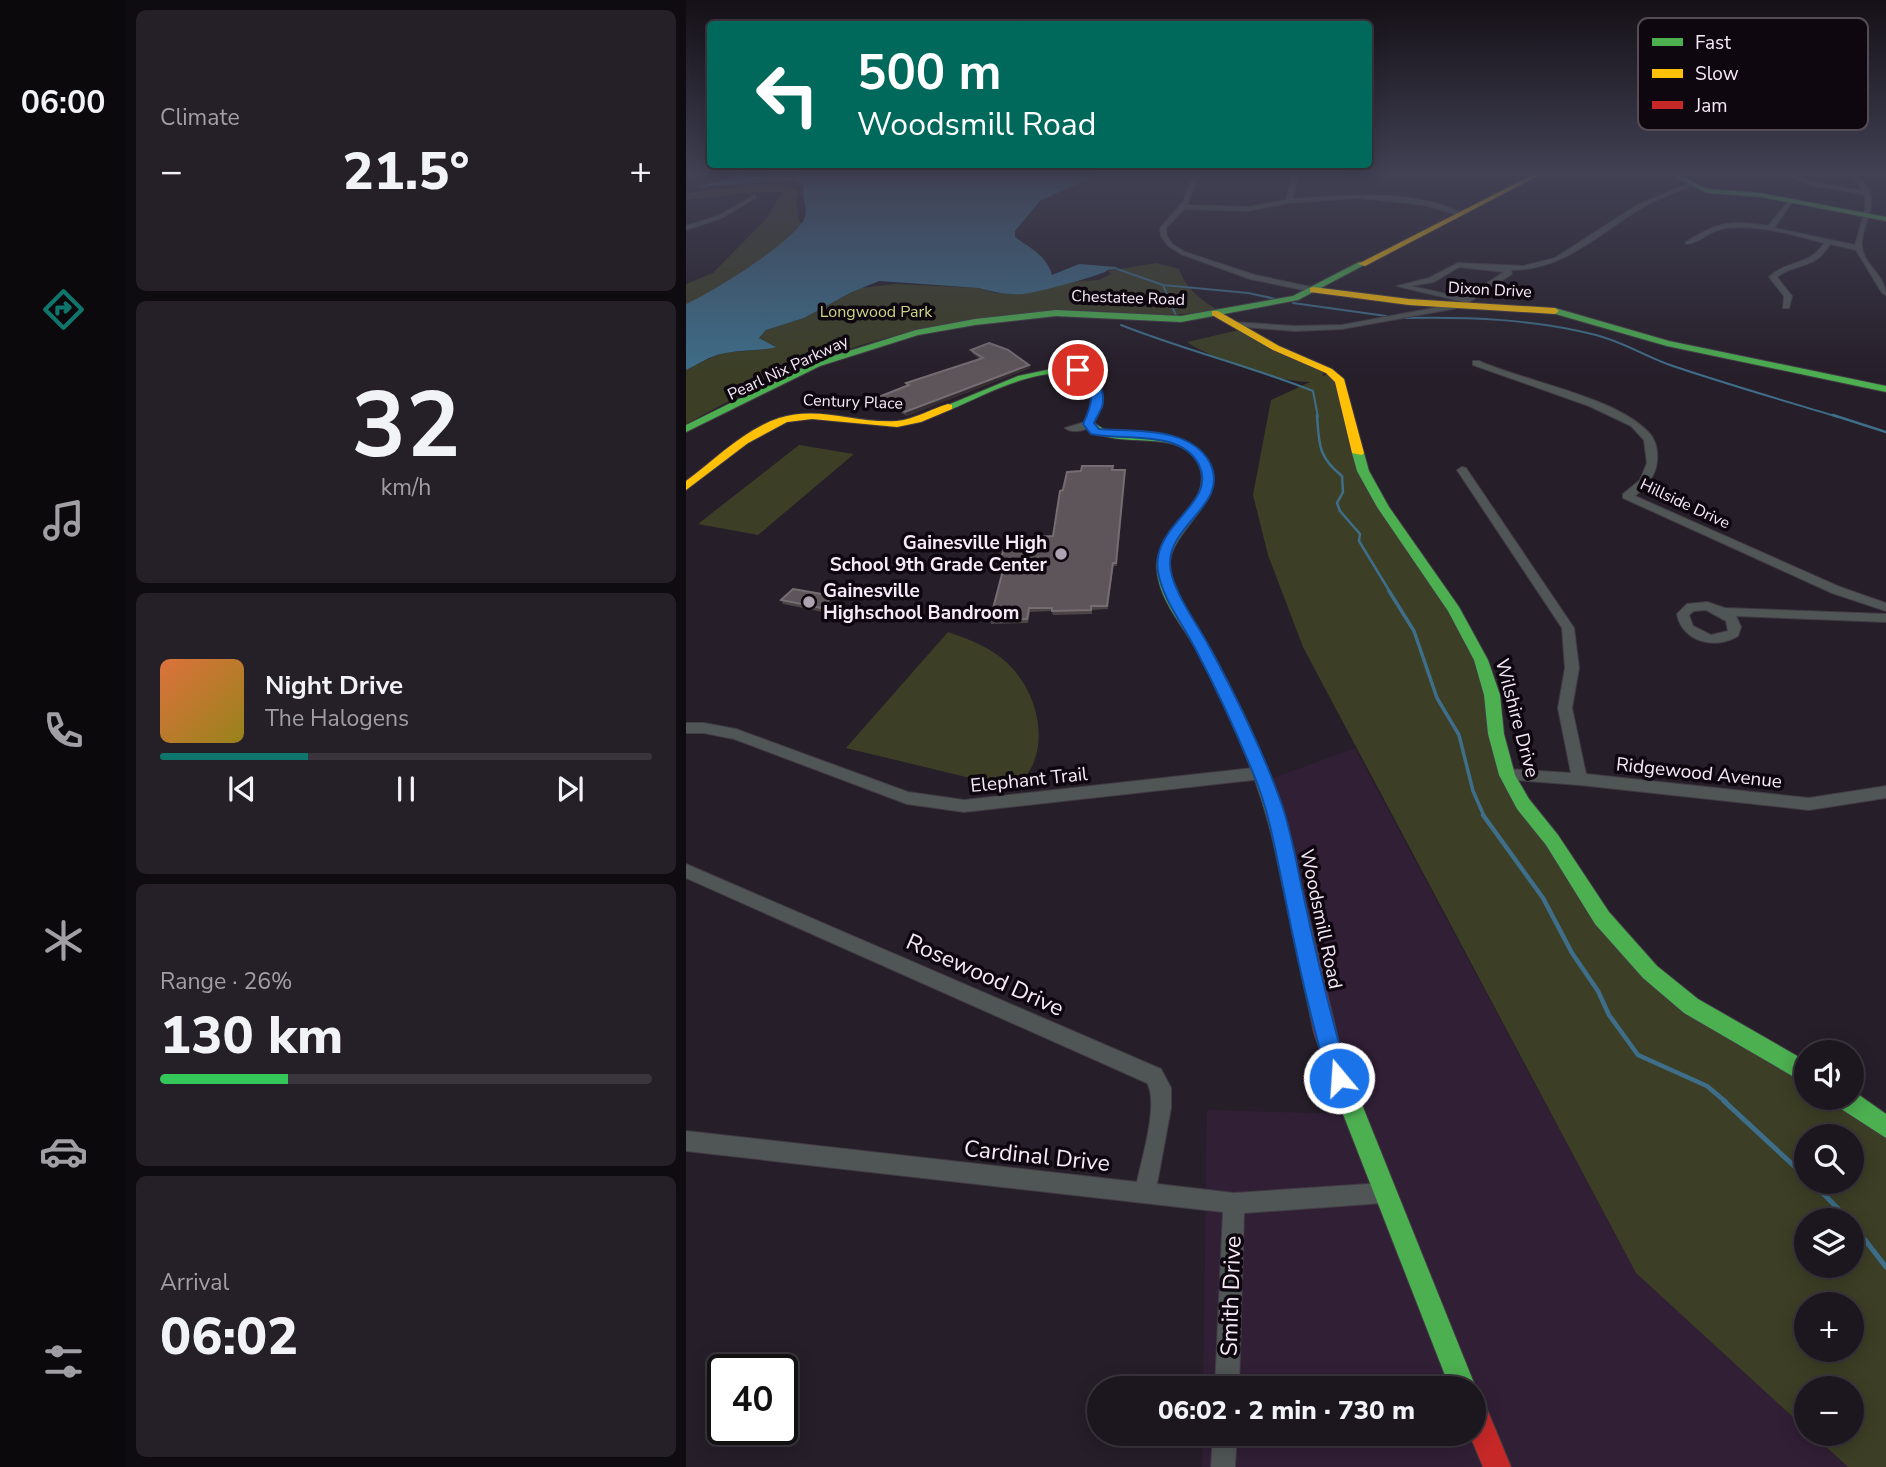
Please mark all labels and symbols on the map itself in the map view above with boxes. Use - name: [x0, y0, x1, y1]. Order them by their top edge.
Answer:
- legend: [1638, 18, 1868, 130]
- text: Fast: [1695, 30, 1731, 56]
- text: Slow: [1695, 61, 1739, 87]
- text: Jam: [1694, 93, 1728, 119]
- street label: Dixon Drive: [1448, 277, 1532, 303]
- street label: Chestatee Road: [1071, 285, 1185, 311]
- park label: Longwood Park: [820, 301, 933, 323]
- street label: Pearl Nix Parkway: [724, 330, 853, 406]
- pin: [1048, 340, 1108, 400]
- street label: Century Place: [803, 389, 903, 415]
- street label: Hillside Drive: [1637, 474, 1733, 534]
- place label: Gainesville High School 9th Grade Center: [830, 530, 1048, 578]
- marker: Gainesville High School 9th Grade Center: [1053, 546, 1069, 562]
- place label: Gainesville Highschool Bandroom: [823, 578, 1019, 626]
- marker: Gainesville Highschool Bandroom: [801, 594, 817, 610]
- street label: Wilshire Drive: [1489, 656, 1545, 780]
- street label: Ridgewood Avenue: [1615, 751, 1783, 795]
- street label: Elephant Trail: [969, 761, 1089, 799]
- street label: Woodsmill Road: [1294, 847, 1348, 991]
- street label: Rosewood Drive: [901, 926, 1069, 1024]
- position arrow: [1302, 1041, 1376, 1115]
- street label: Cardinal Drive: [962, 1133, 1112, 1179]
- street label: Smith Drive: [1213, 1235, 1249, 1357]
- speed limit sign: 40: [707, 1354, 798, 1445]

